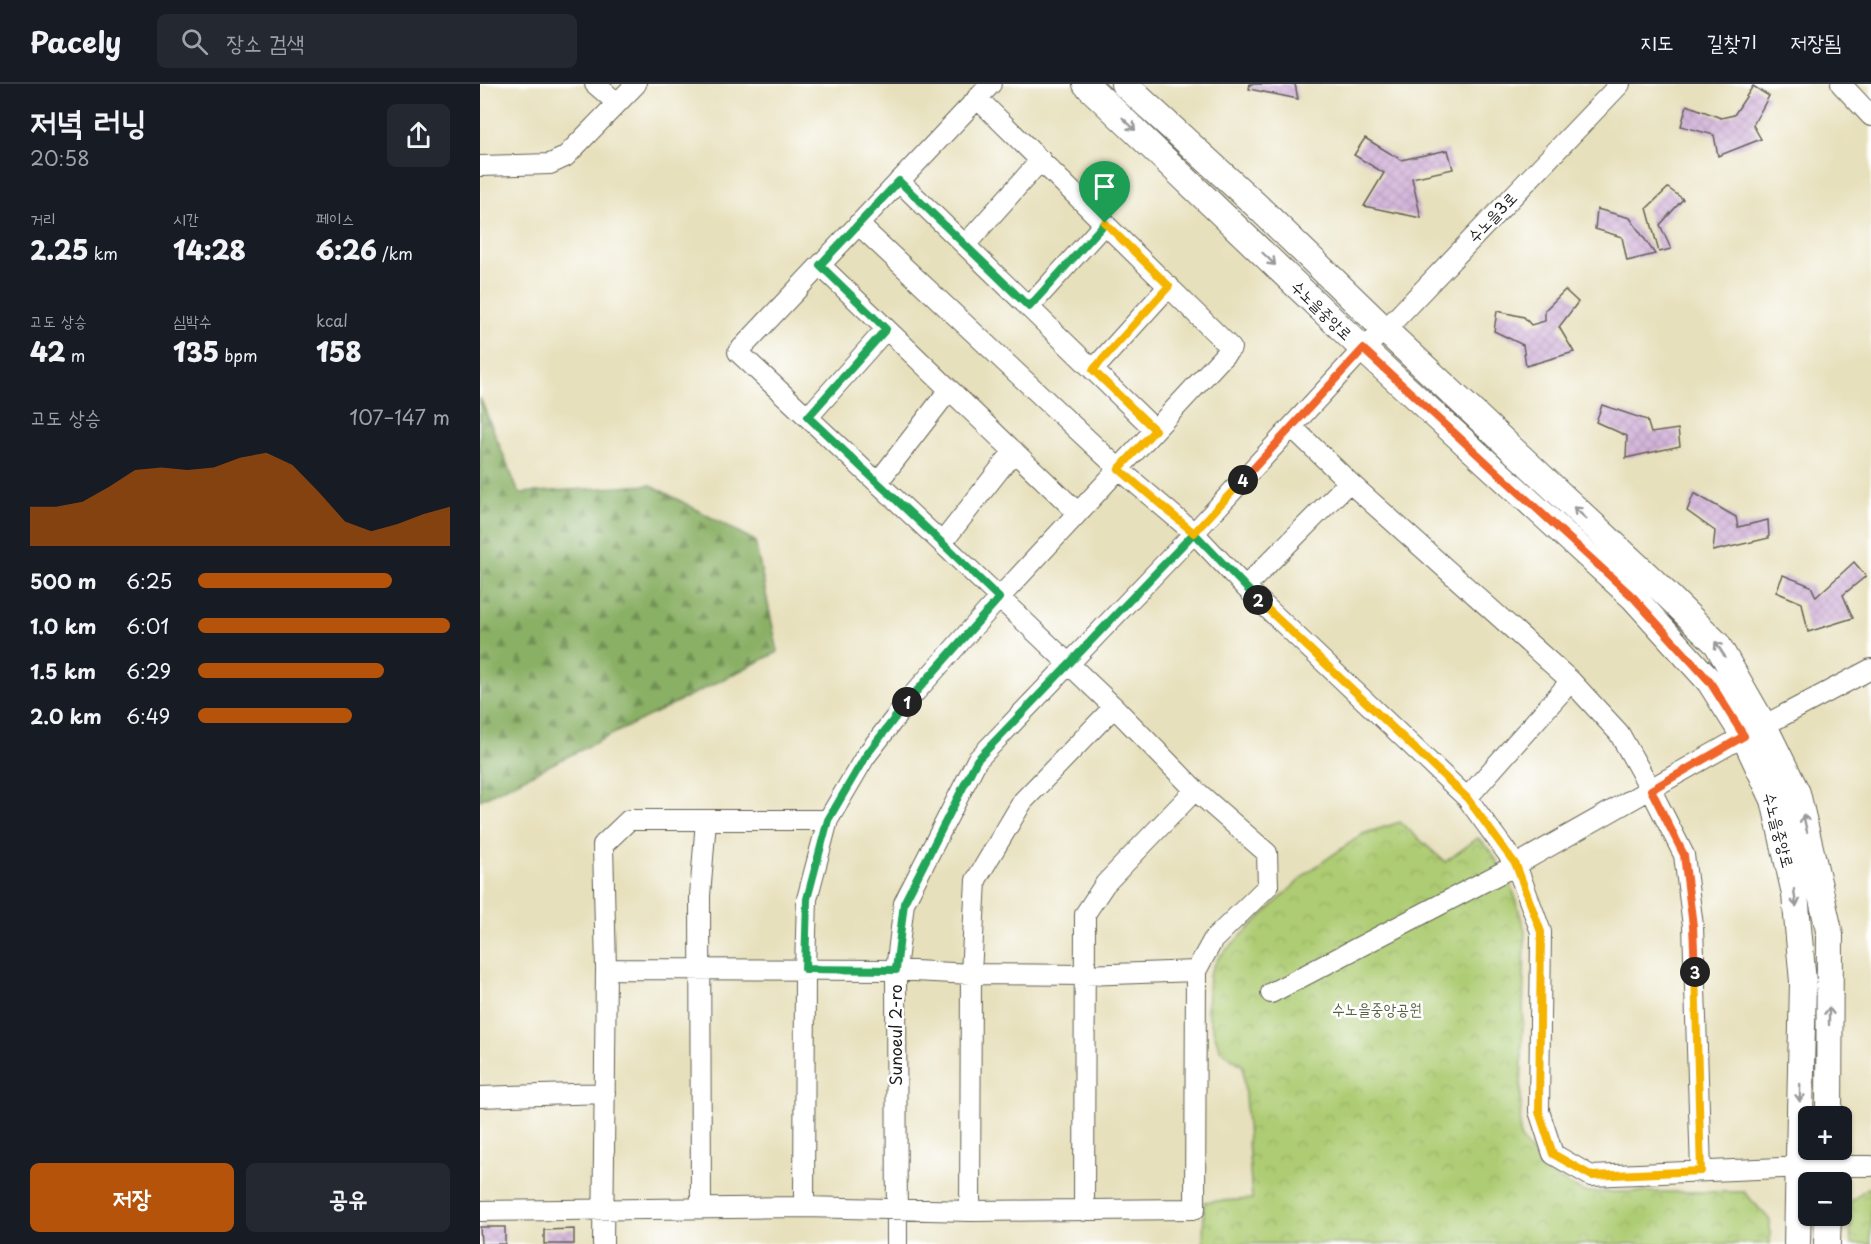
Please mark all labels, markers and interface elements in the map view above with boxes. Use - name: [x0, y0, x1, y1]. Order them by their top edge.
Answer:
- search box: [157, 14, 577, 68]
- text: Pacely: [30, 20, 121, 63]
- icon: search: [178, 25, 211, 58]
- text: 장소 검색: [226, 25, 304, 58]
- text: 지도: [1640, 25, 1674, 57]
- text: 길찾기: [1707, 25, 1757, 57]
- text: 저장됨: [1790, 25, 1841, 57]
- text: 저녁 러닝: [30, 95, 147, 145]
- button: share: [387, 104, 450, 167]
- one-way arrow: [1121, 117, 1136, 131]
- text: 20:58: [30, 143, 90, 173]
- pin: [1079, 161, 1130, 223]
- icon: arrive: [1088, 170, 1121, 203]
- street label: 수노을3로: [1461, 186, 1521, 247]
- text: 거리: [30, 206, 56, 230]
- text: 시간: [173, 206, 199, 230]
- text: 페이스: [316, 206, 355, 230]
- text: 2.25: [30, 230, 88, 269]
- text: 14:28: [173, 230, 246, 269]
- text: 6:26: [316, 230, 377, 269]
- text: km: [88, 241, 118, 265]
- text: /km: [377, 241, 413, 265]
- one-way arrow: [1262, 252, 1277, 267]
- street label: 수노을중앙로: [1287, 274, 1359, 345]
- text: 고도 상승: [30, 308, 87, 332]
- text: 심박수: [173, 308, 212, 332]
- text: kcal: [316, 308, 348, 332]
- text: 42: [30, 332, 66, 371]
- text: 135: [173, 332, 219, 371]
- text: 158: [316, 332, 362, 371]
- text: m: [66, 343, 85, 367]
- text: bpm: [219, 343, 258, 367]
- text: 고도 상승: [30, 402, 101, 432]
- text: 107–147 m: [349, 402, 450, 432]
- pin: 4: [1228, 465, 1258, 495]
- text: 4: [1238, 468, 1248, 492]
- one-way arrow: [1573, 506, 1588, 520]
- text: 500 m: [30, 566, 97, 596]
- text: 6:25: [126, 566, 172, 596]
- pin: 2: [1243, 585, 1273, 615]
- text: 2: [1252, 588, 1264, 612]
- text: 1.0 km: [30, 611, 97, 641]
- text: 6:01: [126, 611, 169, 641]
- one-way arrow: [1713, 641, 1725, 658]
- text: 1.5 km: [30, 656, 96, 686]
- text: 6:29: [126, 656, 171, 686]
- pin: 1: [892, 687, 922, 717]
- text: 1: [903, 690, 911, 714]
- text: 2.0 km: [30, 701, 102, 731]
- text: 6:49: [126, 701, 170, 731]
- street label: 수노을중앙로: [1758, 789, 1802, 870]
- one-way arrow: [1798, 814, 1810, 833]
- one-way arrow: [1790, 888, 1801, 908]
- pin: 3: [1680, 957, 1710, 987]
- text: 3: [1690, 960, 1700, 984]
- street label: Sunoeul 2-ro: [883, 984, 907, 1086]
- park label: 수노을중앙공원: [1332, 996, 1422, 1020]
- one-way arrow: [1823, 1006, 1835, 1026]
- one-way arrow: [1794, 1082, 1806, 1102]
- map controls: [1798, 1106, 1852, 1226]
- button: +: [1798, 1106, 1852, 1160]
- button: 저장: [30, 1163, 234, 1232]
- button: 공유: [246, 1163, 450, 1232]
- button: −: [1798, 1172, 1852, 1226]

